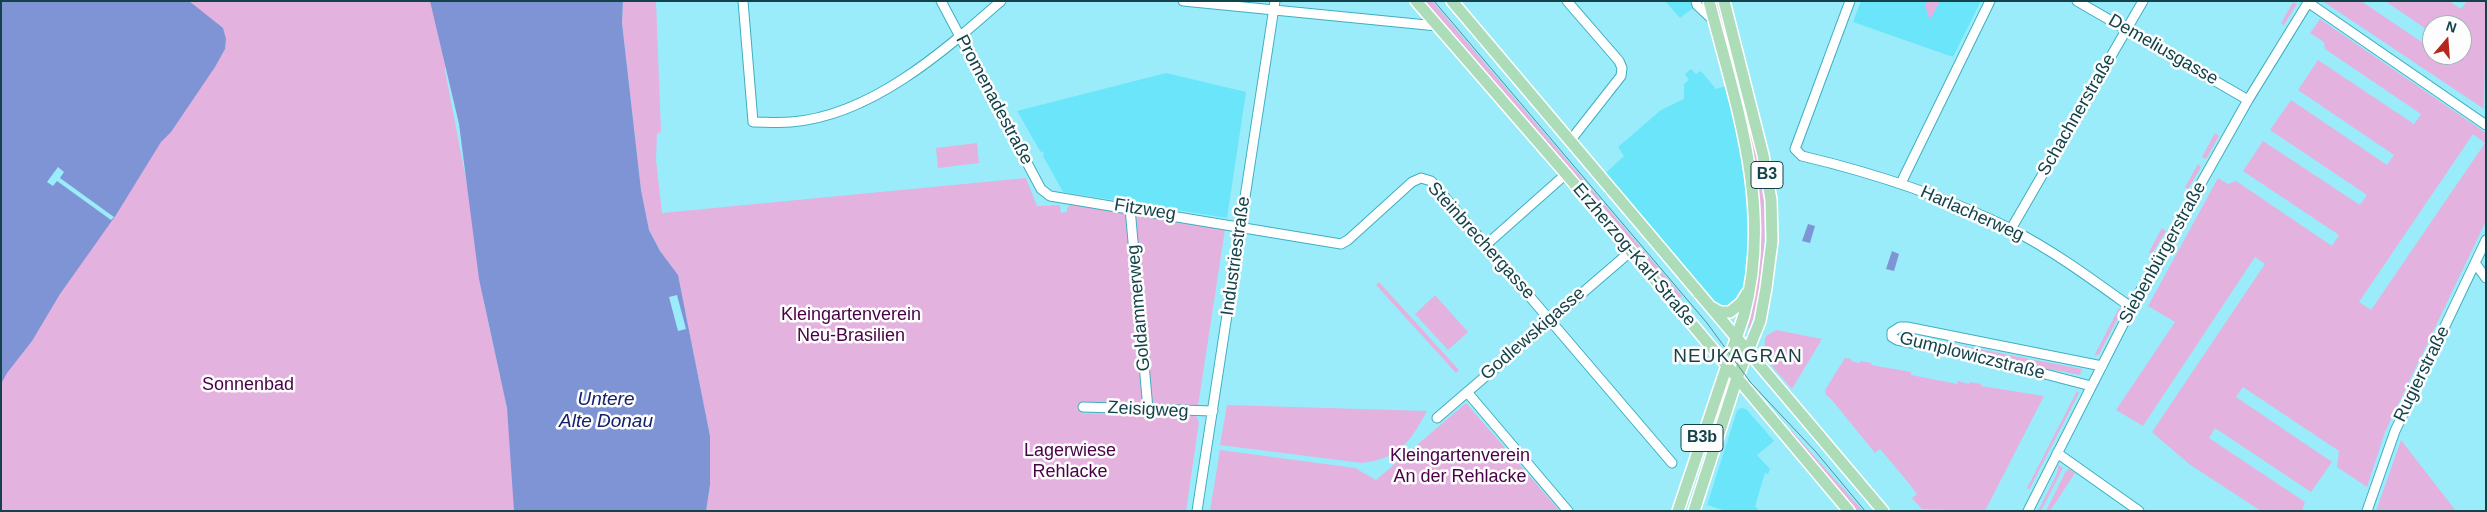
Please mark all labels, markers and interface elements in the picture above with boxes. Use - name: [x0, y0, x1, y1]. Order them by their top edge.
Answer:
- street label: Demeliusgasse: [2104, 10, 2222, 90]
- north arrow: [2422, 15, 2472, 65]
- text: N: [2444, 18, 2459, 36]
- street label: Promenadestraße: [951, 31, 1037, 169]
- street label: Schachnerstraße: [2033, 50, 2121, 180]
- road number: B3: [1751, 162, 1783, 188]
- street label: Steinbrechergasse: [1423, 178, 1539, 304]
- street label: Siebenbürgerstraße: [2115, 178, 2211, 328]
- street label: Erzherzog-Karl-Straße: [1568, 179, 1700, 331]
- street label: Harlacherweg: [1917, 182, 2027, 246]
- street label: Fitzweg: [1113, 194, 1177, 226]
- street label: Industriestraße: [1217, 195, 1255, 317]
- street label: Goldammerweg: [1123, 244, 1155, 372]
- street label: Godlewskigasse: [1476, 283, 1590, 385]
- park label: Kleingartenverein Neu-Brasilien: [781, 304, 921, 346]
- street label: Rugierstraße: [2389, 323, 2455, 425]
- street label: Gumplowiczstraße: [1897, 327, 2047, 385]
- district label: NEUKAGRAN: [1672, 346, 1804, 368]
- park label: Sonnenbad: [202, 374, 294, 396]
- water label: Untere Alte Donau: [559, 389, 653, 433]
- street label: Zeisigweg: [1107, 397, 1189, 423]
- road number: B3b: [1681, 424, 1723, 452]
- park label: Lagerwiese Rehlacke: [1024, 440, 1116, 482]
- park label: Kleingartenverein An der Rehlacke: [1390, 445, 1530, 488]

